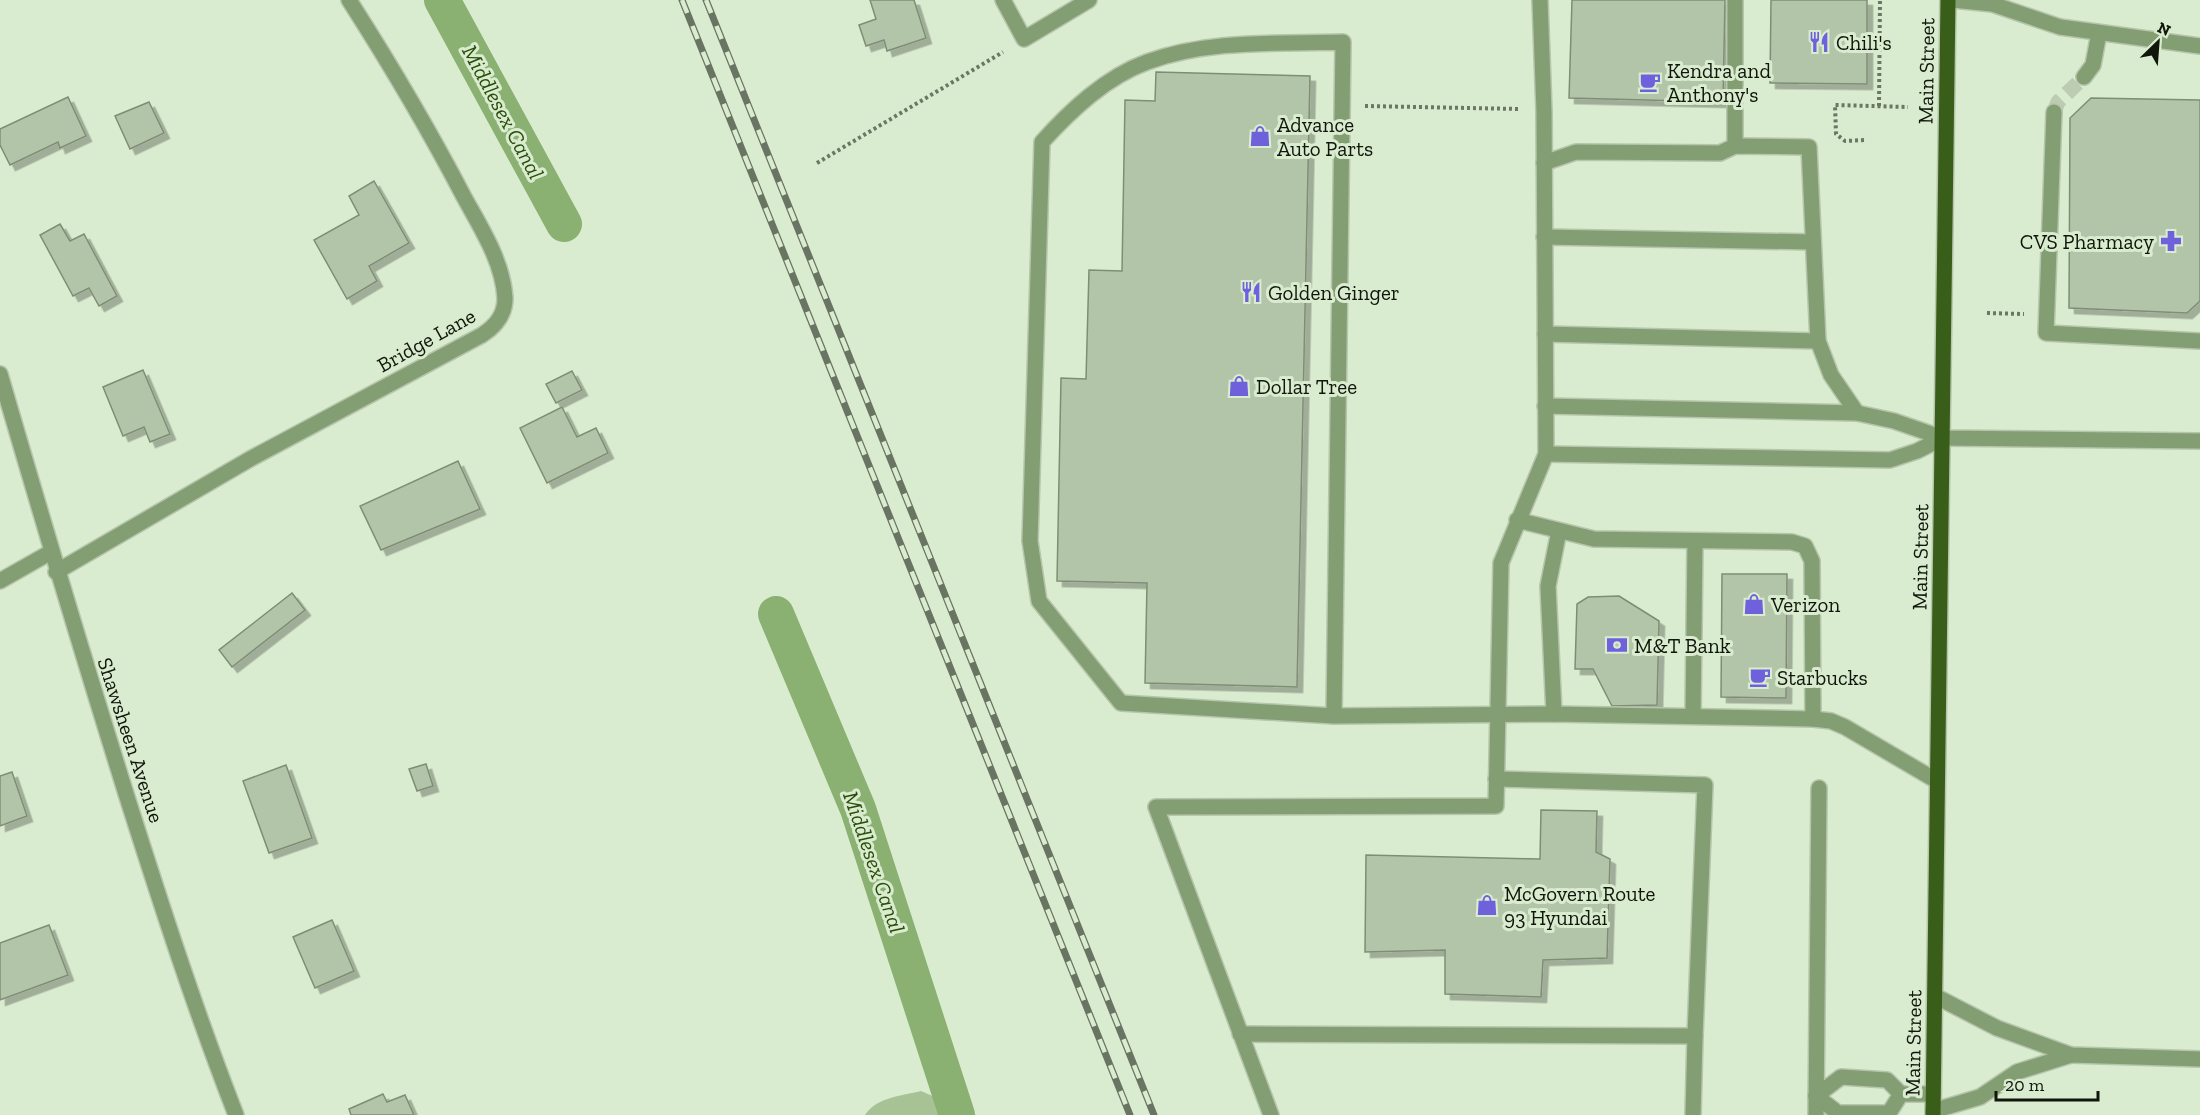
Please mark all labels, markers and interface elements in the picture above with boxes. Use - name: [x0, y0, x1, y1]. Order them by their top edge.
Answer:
- north arrow: [2128, 12, 2188, 72]
- street label: Main Street: [1913, 17, 1939, 124]
- text: N: [2155, 18, 2174, 40]
- restaurant icon: Chili's: [1807, 30, 1831, 54]
- place label: Chili's: [1836, 30, 1892, 55]
- water label: Middlesex Canal: [456, 40, 550, 184]
- place label: Kendra and Anthony's: [1667, 58, 1771, 107]
- cafe icon: Kendra and Anthony's: [1638, 70, 1662, 94]
- place label: Advance Auto Parts: [1277, 112, 1373, 161]
- shop icon: Advance Auto Parts: [1248, 124, 1272, 148]
- place label: CVS Pharmacy: [2020, 229, 2154, 254]
- pharmacy icon: CVS Pharmacy: [2159, 229, 2183, 253]
- restaurant icon: Golden Ginger: [1239, 280, 1263, 304]
- place label: Golden Ginger: [1268, 280, 1400, 305]
- street label: Bridge Lane: [372, 303, 480, 377]
- shop icon: Dollar Tree: [1227, 374, 1251, 398]
- place label: Dollar Tree: [1256, 374, 1357, 399]
- street label: Main Street: [1907, 503, 1933, 610]
- shop icon: Verizon: [1742, 592, 1766, 616]
- place label: Verizon: [1770, 592, 1840, 617]
- bank icon: M&T Bank: [1605, 633, 1629, 657]
- place label: M&T Bank: [1634, 633, 1731, 658]
- street label: Shawsheen Avenue: [93, 654, 169, 826]
- cafe icon: Starbucks: [1748, 665, 1772, 689]
- place label: Starbucks: [1777, 665, 1868, 690]
- water label: Middlesex Canal: [837, 788, 911, 936]
- place label: McGovern Route 93 Hyundai: [1504, 881, 1656, 930]
- shop icon: McGovern Route 93 Hyundai: [1475, 893, 1499, 917]
- street label: Main Street: [1900, 989, 1926, 1096]
- scale bar: [1996, 1064, 2098, 1102]
- text: 20 m: [2005, 1074, 2045, 1096]

